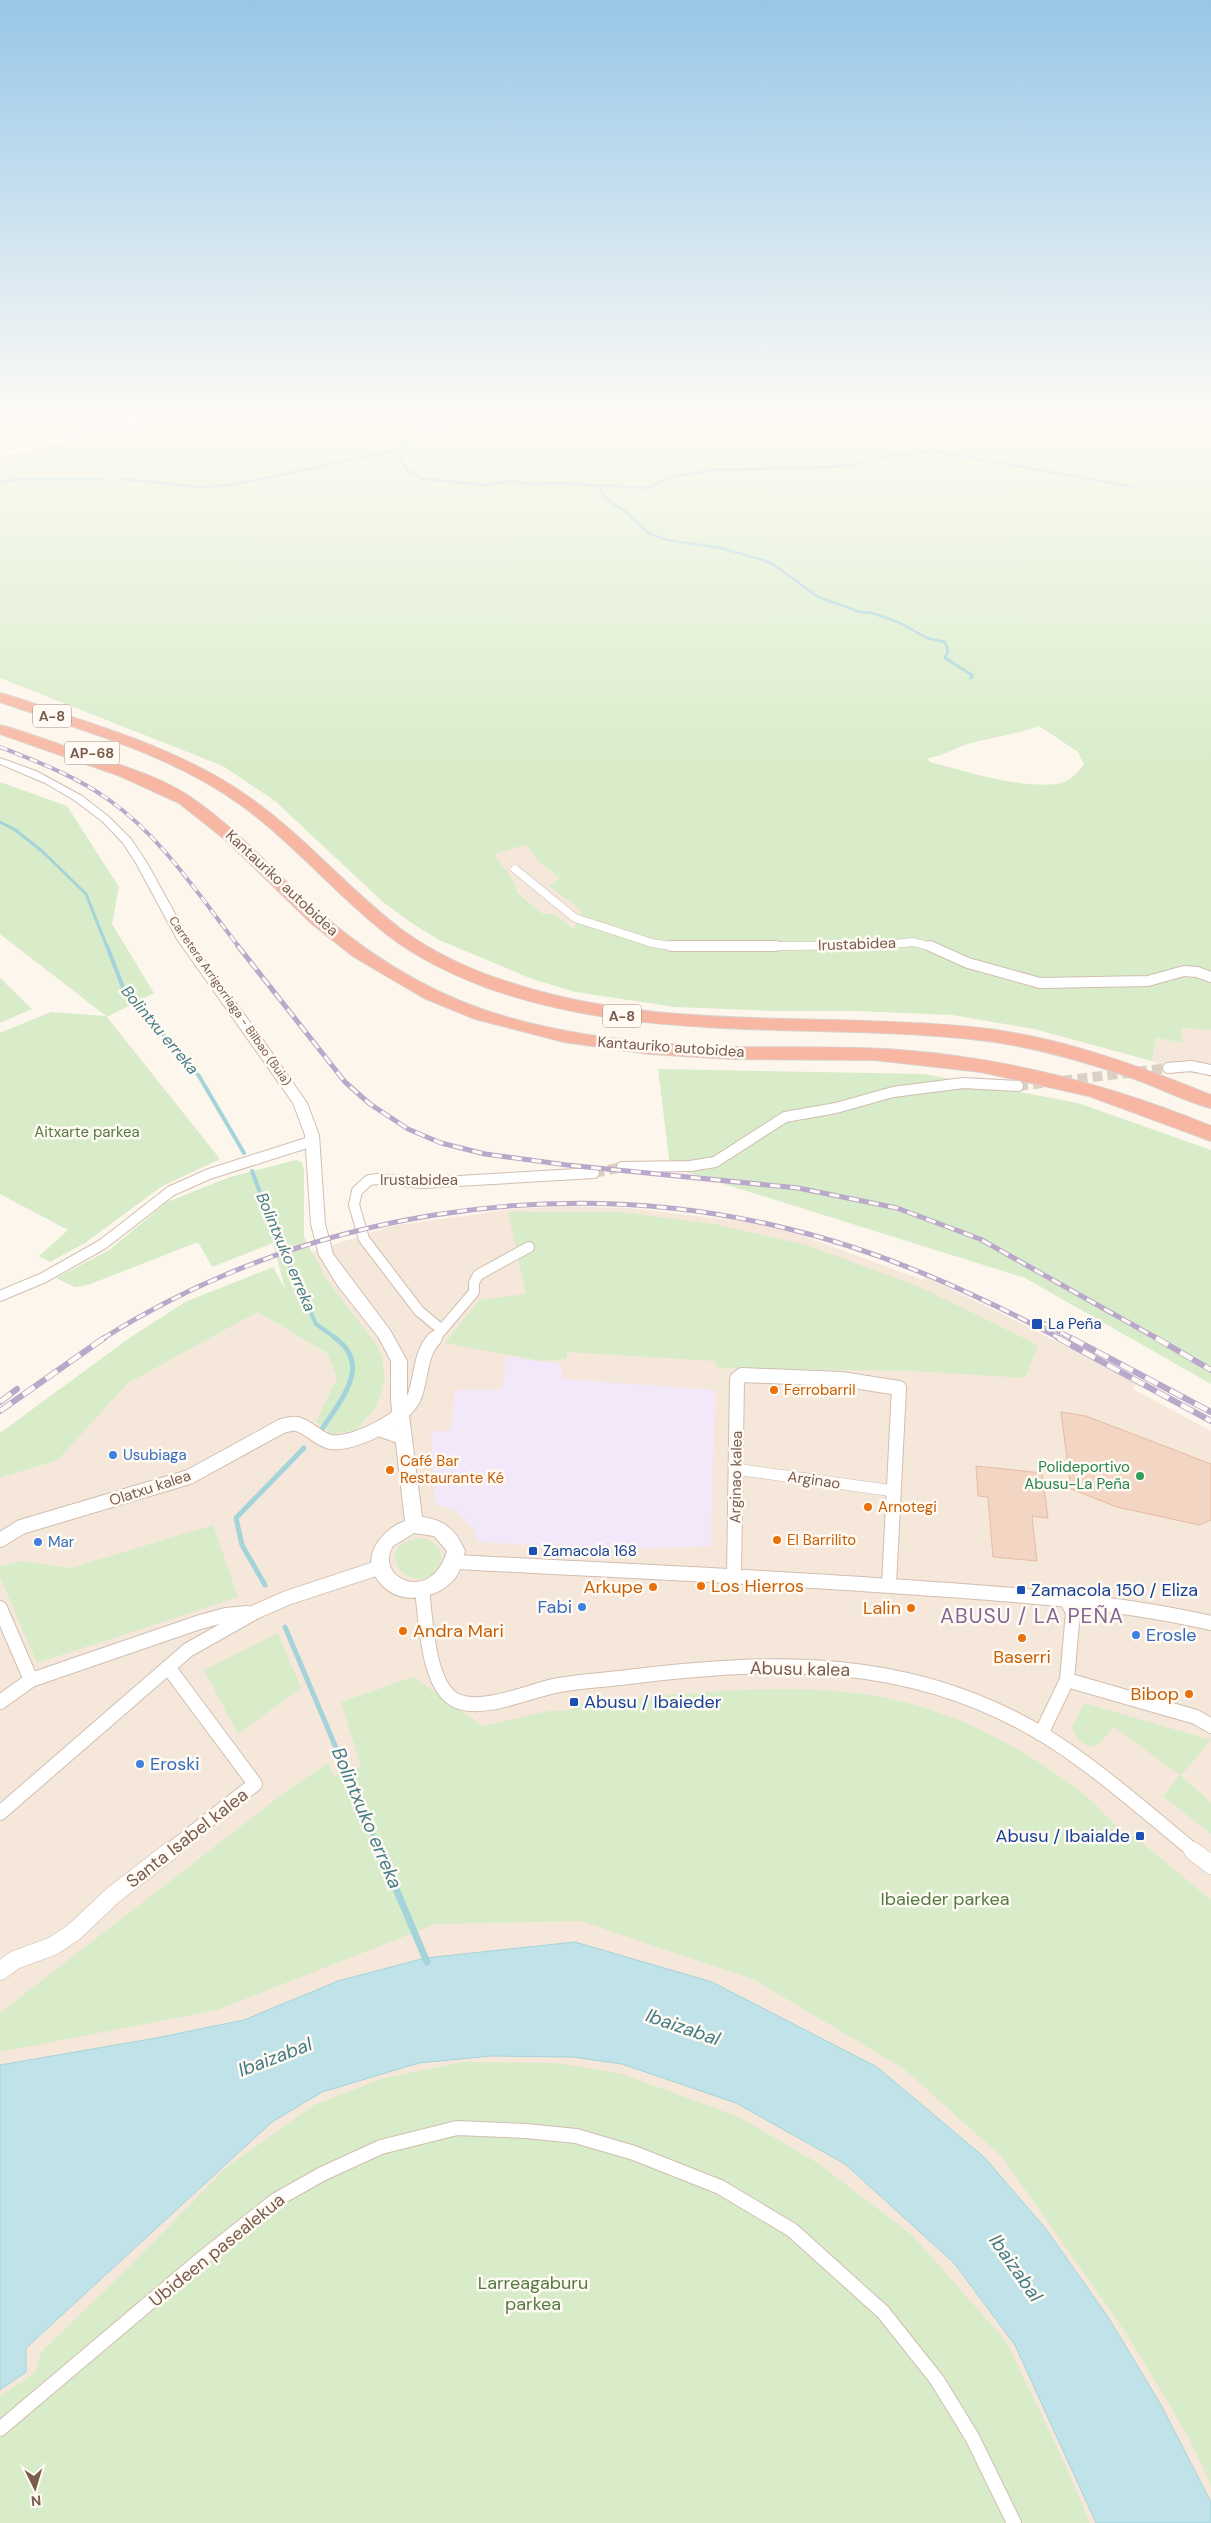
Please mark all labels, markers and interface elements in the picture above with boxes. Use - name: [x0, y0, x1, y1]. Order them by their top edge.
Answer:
- road number: A-8: [33, 704, 71, 728]
- road number: AP-68: [64, 741, 120, 764]
- street label: Kantauriko autobidea: [221, 825, 343, 941]
- street label: Carretera Arrigorriaga - Bilbao (Buia): [165, 913, 295, 1089]
- street label: Irustabidea: [818, 933, 896, 955]
- water label: Bolintxu erreka: [117, 981, 204, 1079]
- road number: A-8: [603, 1004, 641, 1028]
- street label: Kantauriko autobidea: [597, 1032, 745, 1062]
- park label: Aitxarte parkea: [34, 1122, 140, 1142]
- street label: Irustabidea: [380, 1170, 458, 1190]
- water label: Bolintxuko erreka: [251, 1189, 321, 1315]
- place label: La Peña: [1048, 1314, 1102, 1334]
- marker: La Peña: [1030, 1317, 1044, 1331]
- place label: Ferrobarril: [784, 1380, 856, 1400]
- marker: Ferrobarril: [768, 1384, 780, 1396]
- street label: Arginao kalea: [725, 1431, 747, 1523]
- place label: Usubiaga: [123, 1445, 187, 1465]
- marker: Usubiaga: [107, 1449, 119, 1461]
- place label: Café Bar Restaurante Ké: [400, 1451, 504, 1488]
- place label: Polideportivo Abusu-La Peña: [1024, 1457, 1130, 1494]
- marker: Café Bar Restaurante Ké: [384, 1464, 396, 1476]
- street label: Olatxu kalea: [107, 1465, 193, 1511]
- street label: Arginao: [786, 1466, 842, 1494]
- marker: Polideportivo Abusu-La Peña: [1134, 1470, 1146, 1482]
- place label: Arnotegi: [878, 1497, 937, 1517]
- marker: Arnotegi: [862, 1501, 874, 1513]
- place label: El Barrilito: [787, 1530, 856, 1550]
- place label: Mar: [48, 1532, 75, 1552]
- marker: El Barrilito: [771, 1534, 783, 1546]
- marker: Mar: [32, 1536, 44, 1548]
- place label: Zamacola 168: [543, 1541, 637, 1561]
- marker: Zamacola 168: [527, 1545, 539, 1557]
- place label: Los Hierros: [711, 1574, 804, 1598]
- place label: Arkupe: [584, 1575, 643, 1599]
- place label: Zamacola 150 / Eliza: [1031, 1578, 1198, 1602]
- marker: Los Hierros: [695, 1580, 707, 1592]
- marker: Arkupe: [647, 1581, 659, 1593]
- marker: Zamacola 150 / Eliza: [1015, 1584, 1027, 1596]
- place label: Fabi: [538, 1595, 572, 1619]
- place label: Lalin: [863, 1596, 901, 1620]
- marker: Fabi: [576, 1601, 588, 1613]
- marker: Lalin: [905, 1602, 917, 1614]
- district label: ABUSU / LA PEÑA: [940, 1602, 1124, 1630]
- place label: Andra Mari: [413, 1619, 504, 1643]
- place label: Erosle: [1146, 1623, 1196, 1647]
- marker: Andra Mari: [397, 1625, 409, 1637]
- marker: Erosle: [1130, 1629, 1142, 1641]
- marker: Baserri: [1016, 1632, 1028, 1644]
- place label: Baserri: [993, 1645, 1051, 1669]
- street label: Abusu kalea: [750, 1656, 850, 1682]
- place label: Bibop: [1131, 1682, 1179, 1706]
- marker: Bibop: [1183, 1688, 1195, 1700]
- place label: Abusu / Ibaieder: [584, 1690, 722, 1714]
- marker: Abusu / Ibaieder: [568, 1696, 580, 1708]
- water label: Bolintxuko erreka: [326, 1743, 408, 1893]
- place label: Eroski: [150, 1752, 200, 1776]
- marker: Eroski: [134, 1758, 146, 1770]
- street label: Santa Isabel kalea: [121, 1783, 253, 1893]
- place label: Abusu / Ibaialde: [996, 1824, 1130, 1848]
- marker: Abusu / Ibaialde: [1134, 1830, 1146, 1842]
- park label: Ibaieder parkea: [881, 1887, 1009, 1911]
- water label: Ibaizabal: [642, 2003, 724, 2052]
- water label: Ibaizabal: [234, 2031, 316, 2083]
- street label: Ubideen pasealekua: [144, 2188, 290, 2312]
- water label: Ibaizabal: [984, 2229, 1049, 2307]
- park label: Larreagaburu parkea: [478, 2271, 588, 2316]
- north arrow: [10, 2463, 60, 2513]
- text: N: [30, 2492, 42, 2510]

